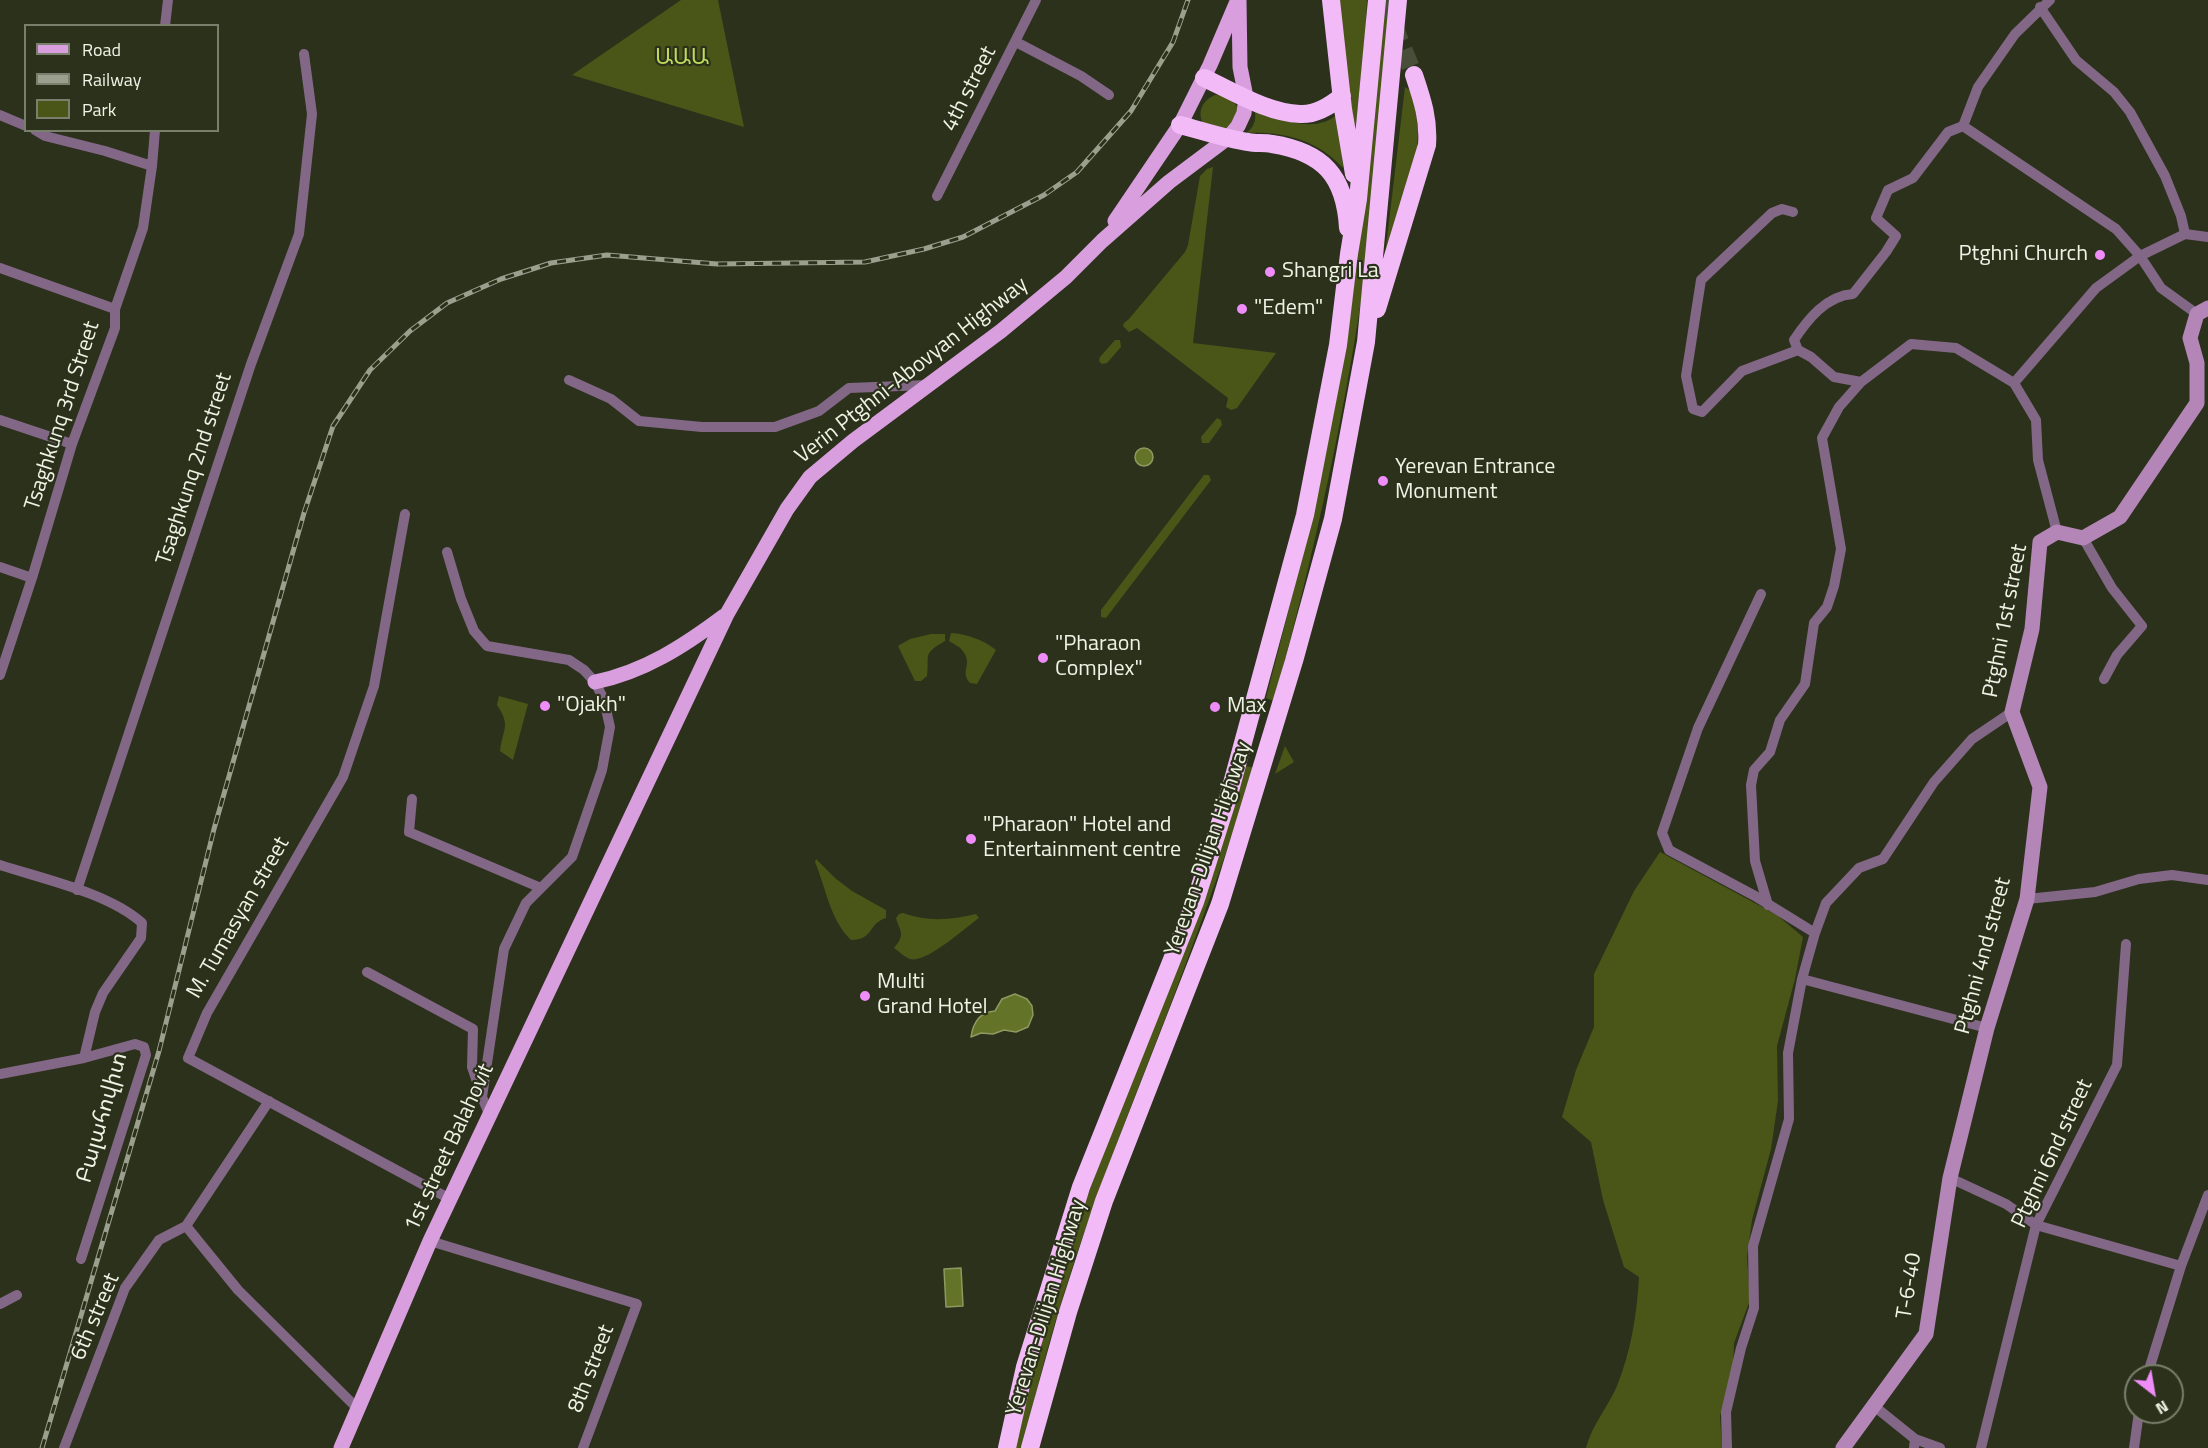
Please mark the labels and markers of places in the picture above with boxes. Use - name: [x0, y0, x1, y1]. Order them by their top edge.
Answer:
- place label: Ptghni Church: [1958, 242, 2088, 268]
- marker: Ptghni Church: [2093, 248, 2107, 262]
- place label: Shangri La: [1282, 259, 1379, 285]
- marker: Shangri La: [1263, 265, 1277, 279]
- place label: "Edem": [1254, 296, 1323, 322]
- marker: "Edem": [1235, 302, 1249, 316]
- place label: Yerevan Entrance Monument: [1395, 455, 1555, 506]
- marker: Yerevan Entrance Monument: [1376, 474, 1390, 488]
- place label: "Pharaon Complex": [1055, 632, 1143, 684]
- marker: "Pharaon Complex": [1036, 651, 1050, 665]
- place label: "Ojakh": [557, 693, 626, 719]
- place label: Max: [1227, 694, 1266, 720]
- marker: "Ojakh": [538, 699, 552, 713]
- marker: Max: [1208, 700, 1222, 714]
- place label: "Pharaon" Hotel and Entertainment centre: [983, 813, 1181, 864]
- marker: "Pharaon" Hotel and Entertainment centre: [964, 832, 978, 846]
- place label: Multi Grand Hotel: [877, 970, 988, 1022]
- marker: Multi Grand Hotel: [858, 989, 872, 1003]

